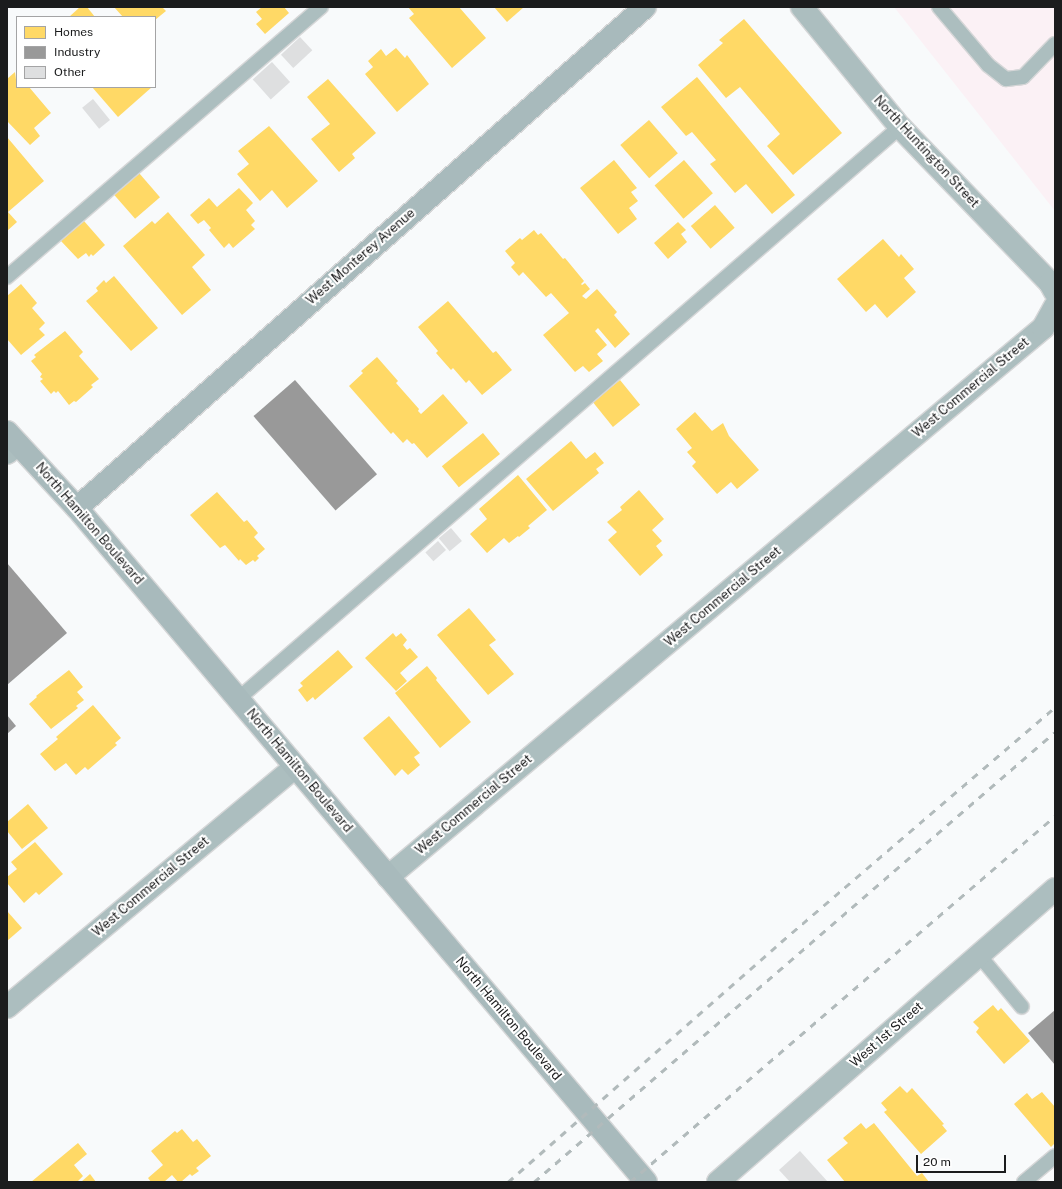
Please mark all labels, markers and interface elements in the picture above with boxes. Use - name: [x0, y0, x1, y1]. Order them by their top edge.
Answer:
- legend: [16, 16, 156, 88]
- text: Homes: [54, 25, 93, 39]
- text: Industry: [54, 45, 100, 59]
- text: Other: [54, 65, 86, 79]
- street label: North Huntington Street: [870, 93, 982, 211]
- street label: West Monterey Avenue: [303, 206, 419, 308]
- street label: West Commercial Street: [910, 335, 1032, 441]
- street label: North Hamilton Boulevard: [32, 460, 146, 588]
- street label: West Commercial Street: [662, 544, 784, 650]
- street label: North Hamilton Boulevard: [243, 706, 355, 836]
- street label: West Commercial Street: [413, 752, 535, 858]
- street label: West Commercial Street: [90, 834, 212, 940]
- street label: North Hamilton Boulevard: [452, 954, 564, 1084]
- street label: West 1st Street: [847, 999, 927, 1071]
- scale bar: [918, 1147, 1008, 1173]
- text: 20 m: [923, 1155, 951, 1169]

